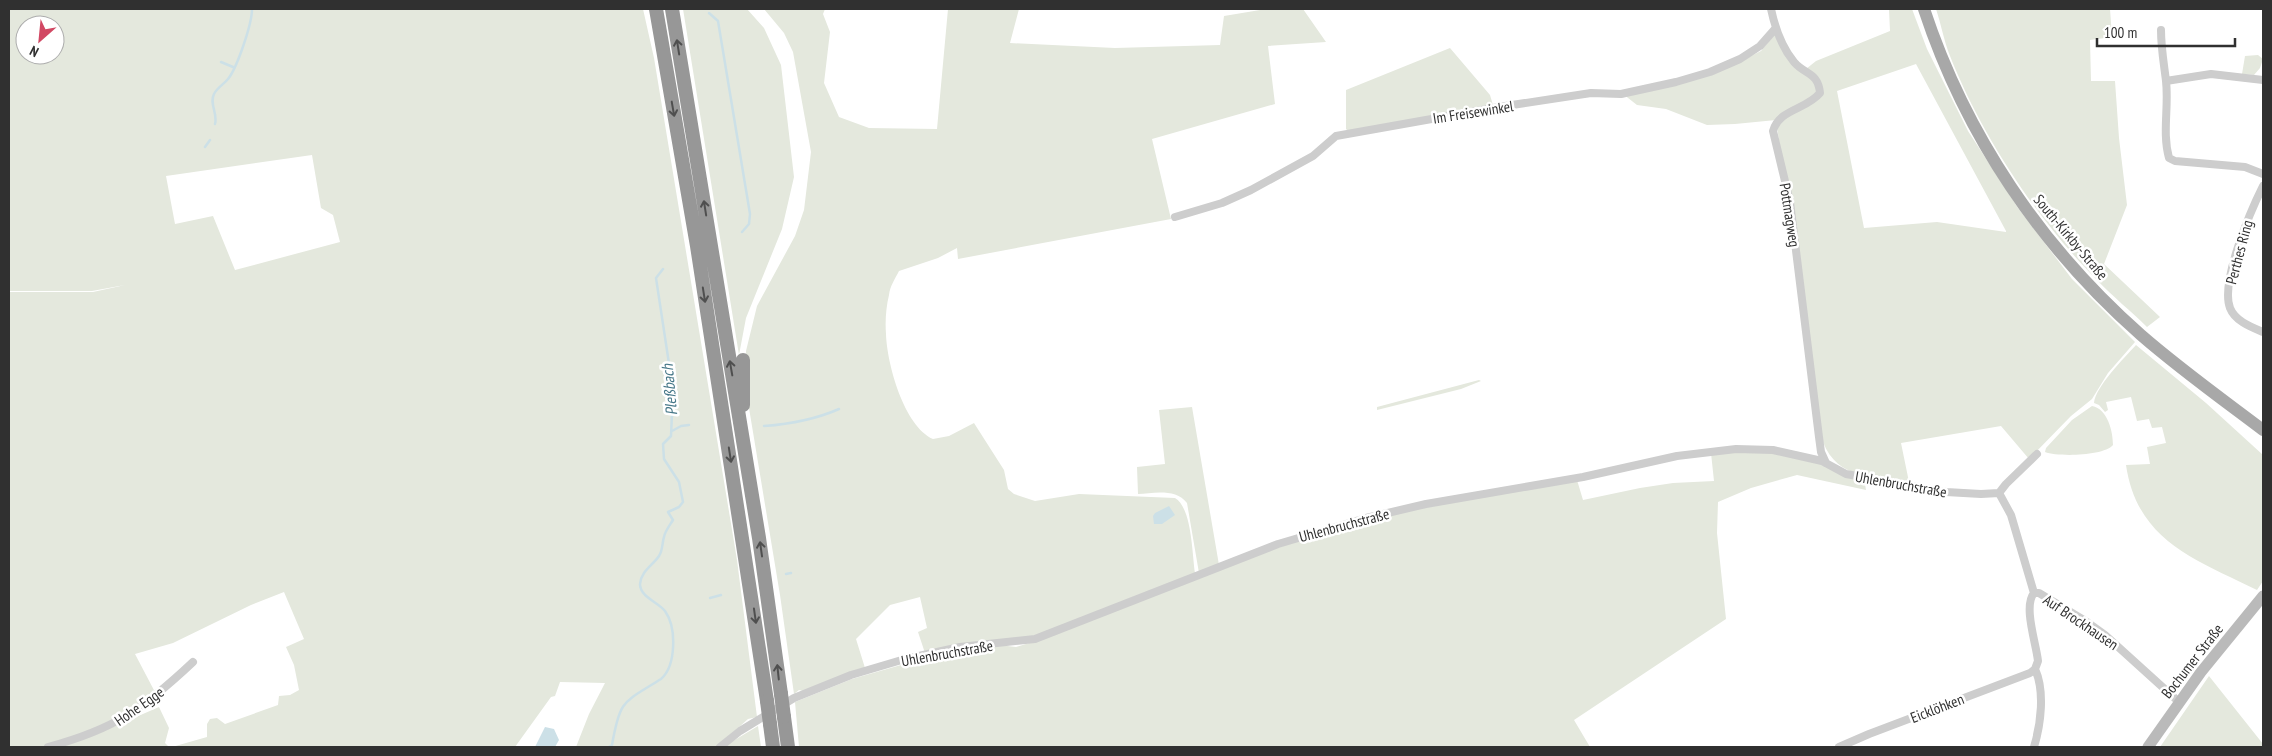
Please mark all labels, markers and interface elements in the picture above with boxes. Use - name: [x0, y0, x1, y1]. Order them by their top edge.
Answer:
- north arrow: [15, 15, 65, 65]
- scale bar: [2097, 15, 2234, 47]
- text: 100 m: [2104, 23, 2137, 42]
- one-way arrow: [673, 40, 683, 56]
- text: N: [27, 42, 42, 61]
- street label: Im Freisewinkel: [1431, 96, 1515, 128]
- one-way arrow: [669, 100, 679, 116]
- street label: Pottmagweg: [1776, 182, 1804, 248]
- street label: South-Kirkby-Straße: [2030, 190, 2112, 284]
- one-way arrow: [699, 200, 709, 216]
- street label: Perthes Ring: [2221, 218, 2257, 286]
- one-way arrow: [700, 286, 710, 302]
- one-way arrow: [725, 360, 735, 376]
- water label: Pleßbach: [657, 363, 681, 417]
- one-way arrow: [725, 447, 735, 463]
- street label: Uhlenbruchstraße: [1854, 467, 1948, 501]
- street label: Uhlenbruchstraße: [1297, 504, 1391, 546]
- one-way arrow: [756, 542, 766, 558]
- street label: Auf Brockhausen: [2040, 590, 2122, 654]
- one-way arrow: [750, 607, 760, 623]
- street label: Bochumer Straße: [2157, 620, 2227, 702]
- street label: Uhlenbruchstraße: [900, 636, 994, 670]
- one-way arrow: [773, 664, 783, 680]
- street label: Hohe Egge: [111, 682, 167, 730]
- street label: Eicklöhken: [1908, 689, 1966, 727]

